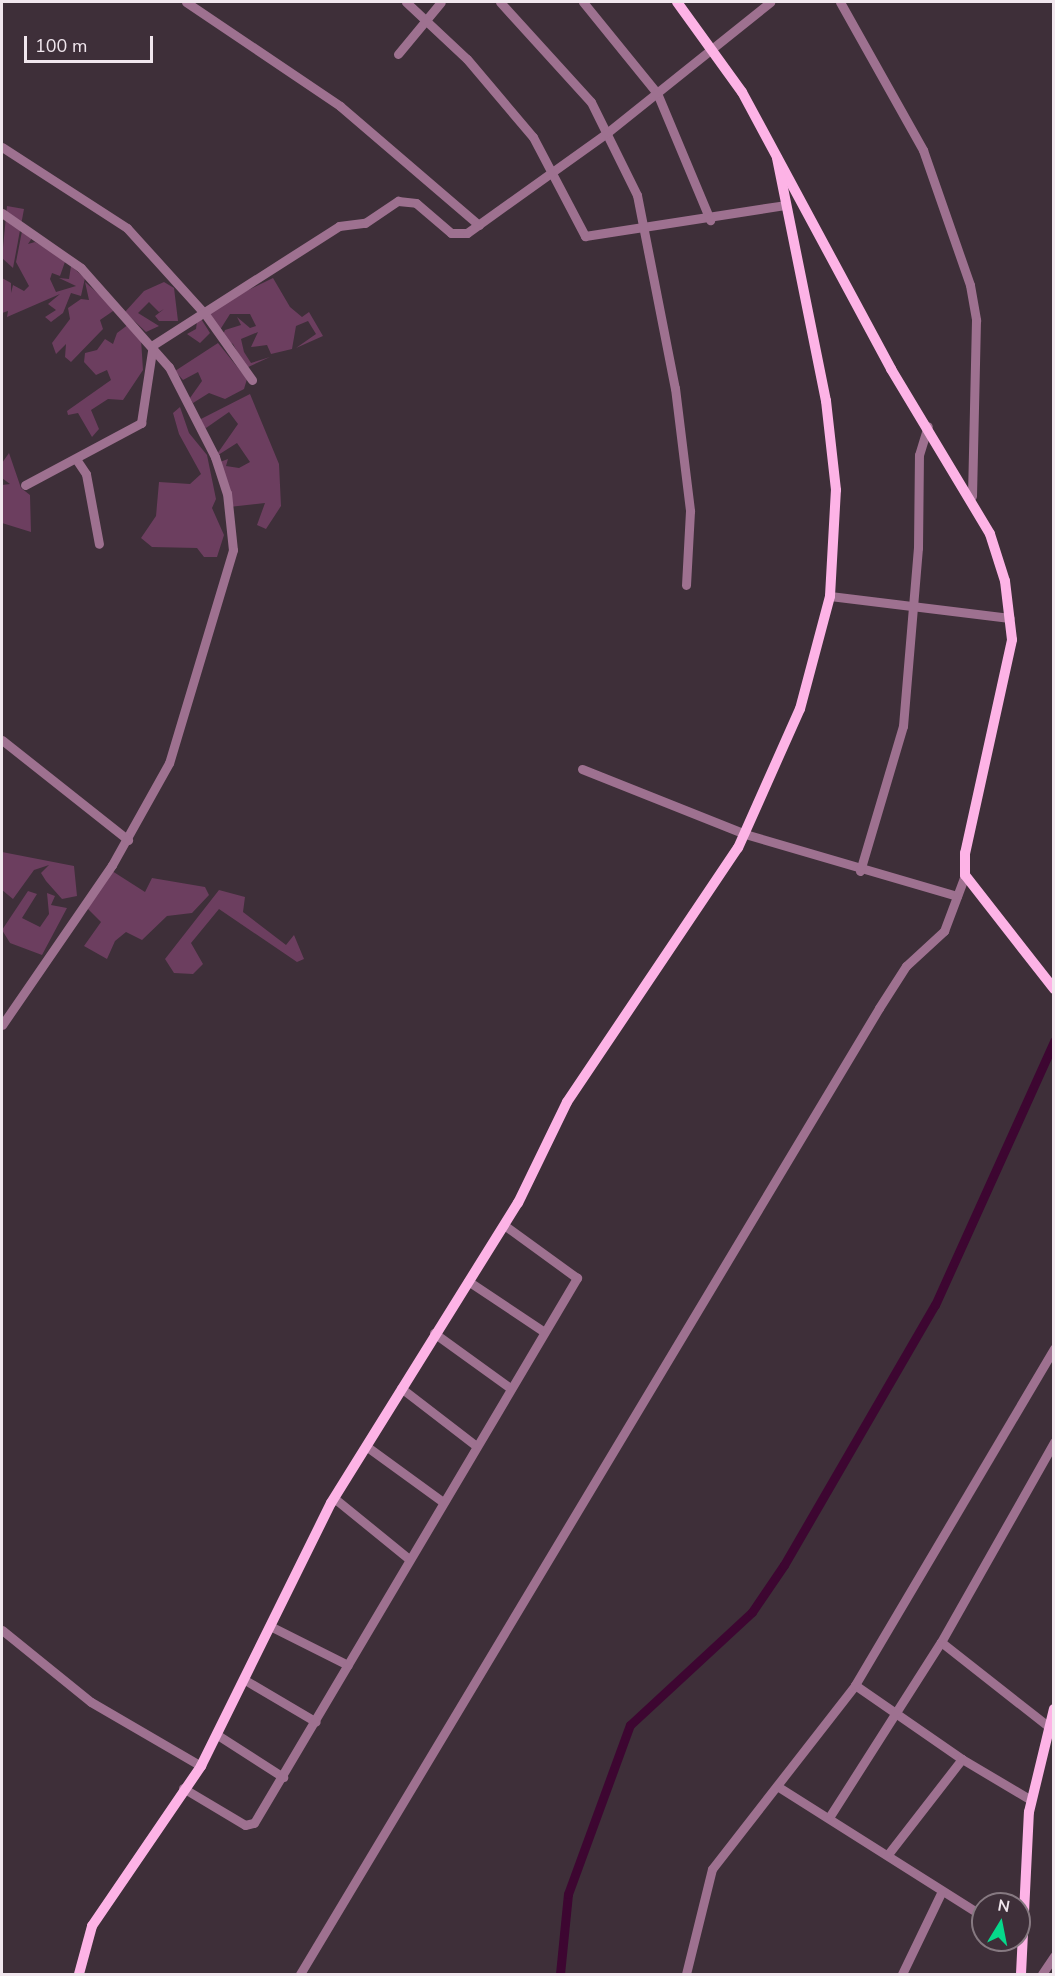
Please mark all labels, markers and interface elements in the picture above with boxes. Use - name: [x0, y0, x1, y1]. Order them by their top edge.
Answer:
- scale bar: [27, 24, 156, 62]
- text: 100 m: [35, 34, 87, 58]
- north arrow: [971, 1892, 1031, 1952]
- text: N: [996, 1894, 1012, 1918]

